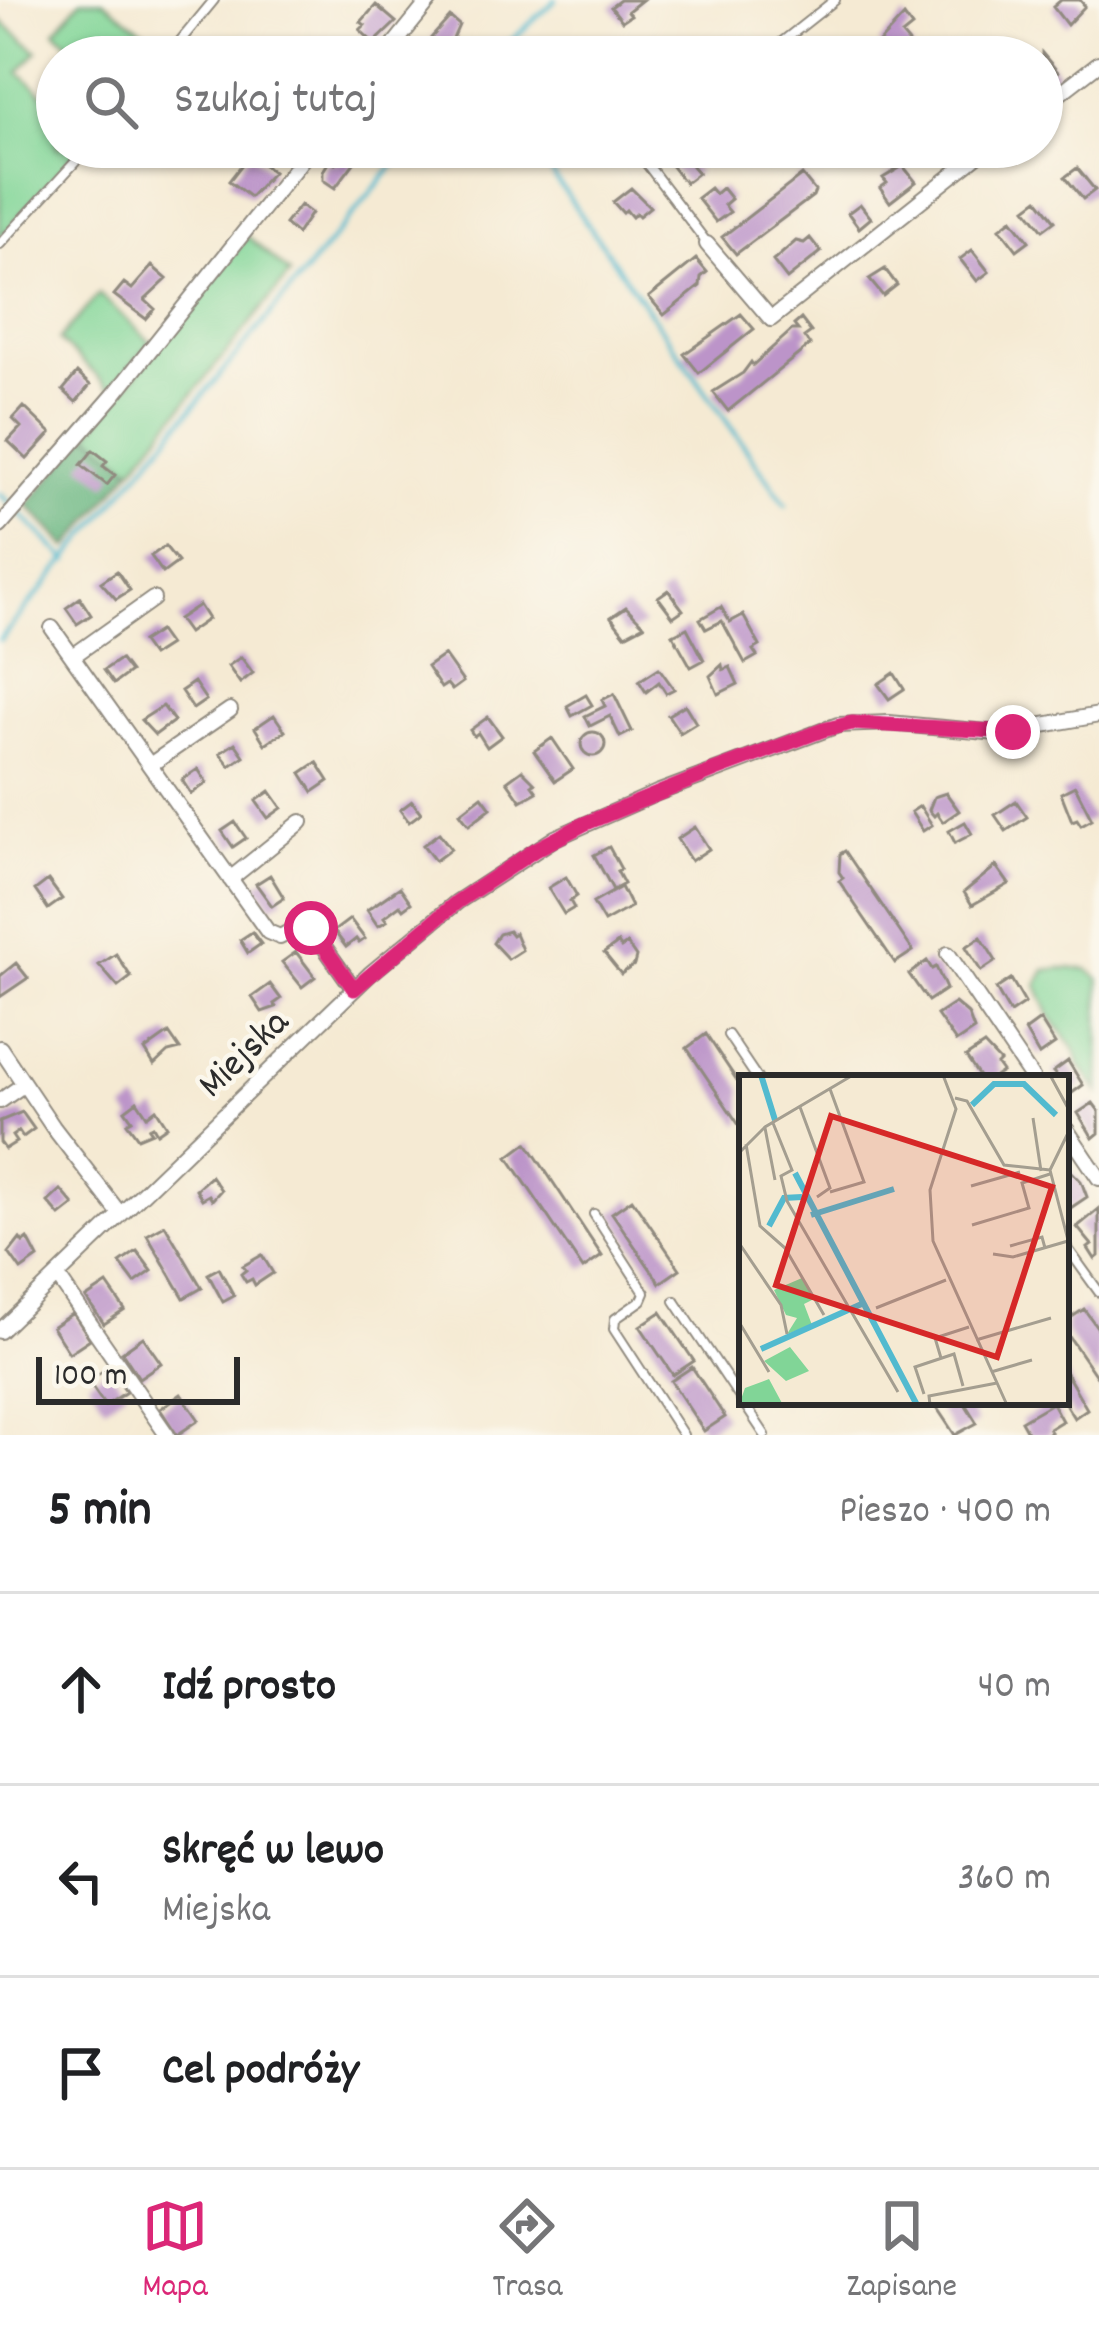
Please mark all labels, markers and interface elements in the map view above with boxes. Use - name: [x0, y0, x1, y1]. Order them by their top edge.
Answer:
- search box: [36, 36, 1063, 168]
- icon: search: [78, 69, 144, 135]
- text: Szukaj tutaj: [174, 70, 378, 134]
- route end: [986, 705, 1040, 759]
- route start: [284, 901, 338, 955]
- street label: Miejska: [188, 998, 304, 1113]
- inset map: [739, 1075, 1069, 1405]
- scale bar: [36, 1351, 240, 1404]
- text: 100 m: [54, 1354, 127, 1401]
- text: 5 min: [48, 1477, 151, 1549]
- text: Pieszo · 400 m: [839, 1486, 1051, 1541]
- icon: ahead: [48, 1656, 114, 1722]
- text: Idź prosto: [162, 1657, 336, 1721]
- text: 40 m: [978, 1661, 1051, 1716]
- text: Skręć w lewo: [162, 1821, 384, 1885]
- icon: left: [48, 1848, 114, 1914]
- text: 360 m: [958, 1853, 1051, 1908]
- text: Miejska: [162, 1885, 270, 1940]
- icon: arrive: [48, 2040, 114, 2106]
- text: Cel podróży: [162, 2041, 359, 2105]
- tab: Mapa: [142, 2193, 208, 2312]
- tab: Trasa: [492, 2193, 562, 2312]
- tab: Zapisane: [847, 2193, 957, 2312]

